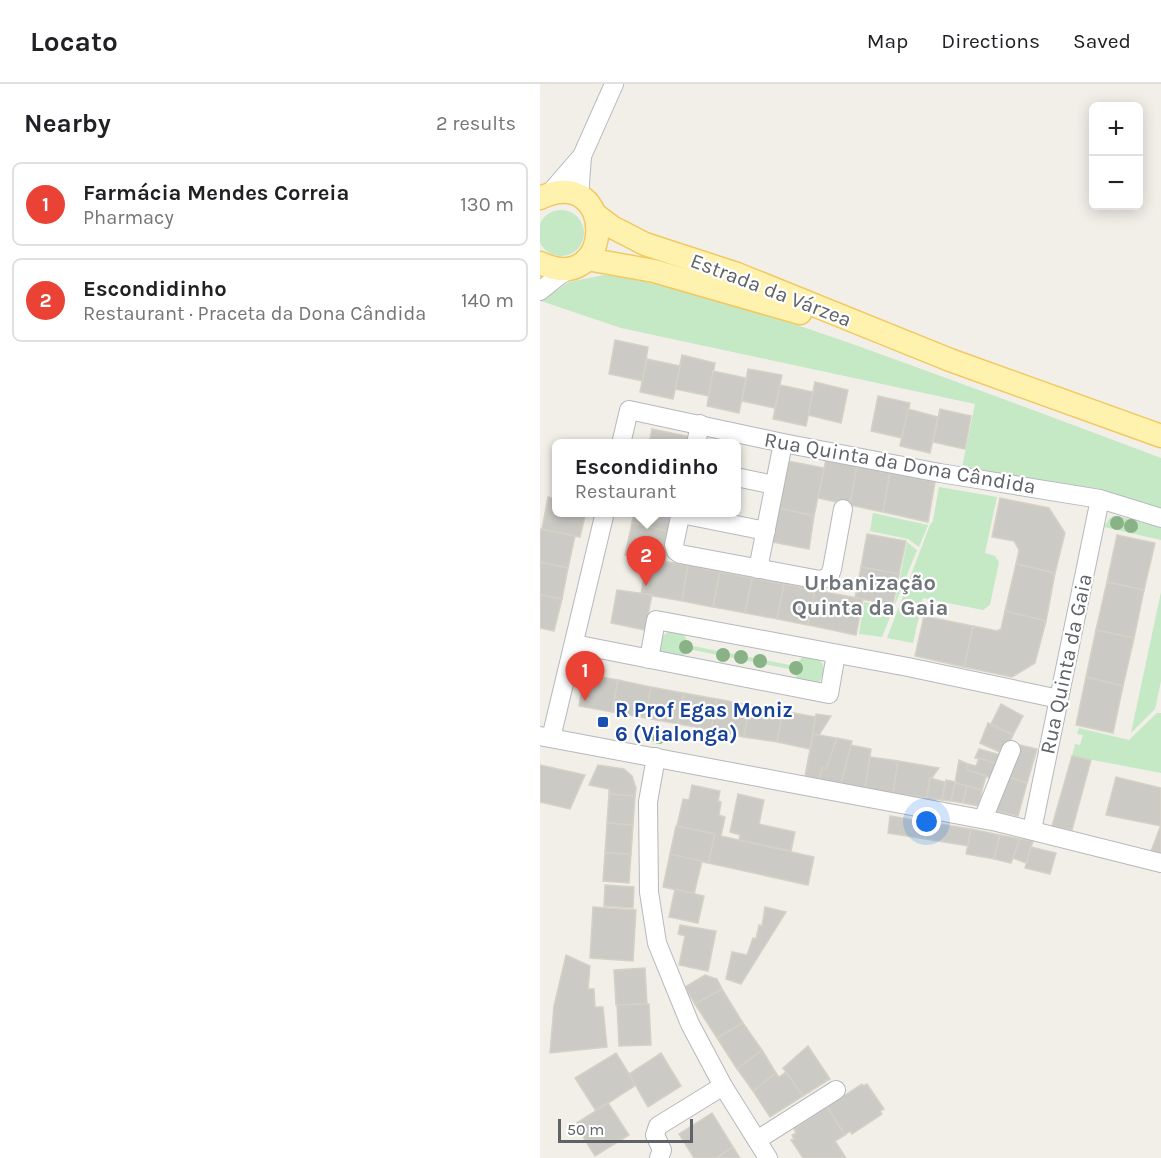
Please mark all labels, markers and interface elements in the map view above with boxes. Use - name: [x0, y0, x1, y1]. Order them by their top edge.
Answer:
- text: Locato: [30, 25, 118, 58]
- text: Map: [867, 29, 908, 53]
- text: Directions: [941, 29, 1040, 53]
- text: Saved: [1073, 29, 1131, 53]
- map controls: [1089, 102, 1143, 210]
- button: +: [1089, 102, 1143, 156]
- text: Nearby: [24, 108, 111, 139]
- text: 2 results: [436, 112, 516, 135]
- button: −: [1089, 156, 1143, 210]
- text: Farmácia Mendes Correia: [83, 180, 349, 206]
- text: 1: [42, 193, 49, 216]
- text: 130 m: [460, 193, 514, 216]
- text: Pharmacy: [83, 206, 174, 229]
- street label: Estrada da Várzea: [687, 248, 855, 332]
- text: Escondidinho: [83, 276, 227, 302]
- text: 2: [39, 289, 52, 312]
- text: 140 m: [461, 289, 514, 312]
- text: Restaurant · Praceta da Dona Cândida: [83, 302, 426, 325]
- street label: Rua Quinta da Dona Cândida: [762, 427, 1038, 499]
- popup: [552, 439, 741, 517]
- text: Escondidinho: [575, 454, 718, 480]
- text: Restaurant: [575, 480, 676, 503]
- pin: 2: [626, 536, 666, 586]
- district label: Urbanização Quinta da Gaia: [792, 570, 948, 621]
- street label: Rua Quinta da Gaia: [1035, 572, 1097, 756]
- pin: 1: [566, 652, 604, 701]
- place label: R Prof Egas Moniz 6 (Vialonga): [615, 698, 793, 746]
- marker: R Prof Egas Moniz 6 (Vialonga): [596, 715, 610, 729]
- your location: [912, 807, 941, 836]
- scale bar: [558, 1116, 693, 1144]
- text: 50 m: [567, 1120, 604, 1139]

